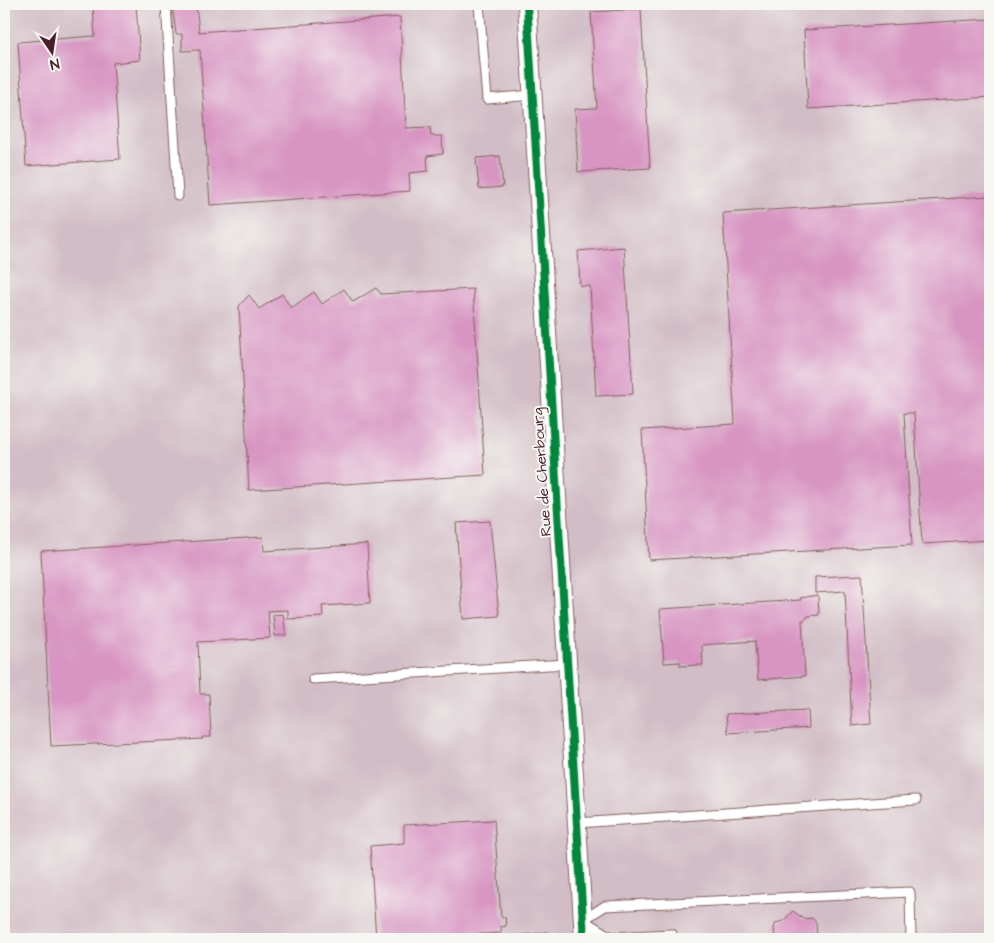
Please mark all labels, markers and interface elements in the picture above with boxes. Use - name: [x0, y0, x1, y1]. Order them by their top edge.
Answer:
- north arrow: [28, 28, 78, 78]
- text: N: [48, 53, 61, 74]
- street label: Rue de Cherbourg: [527, 407, 558, 537]

